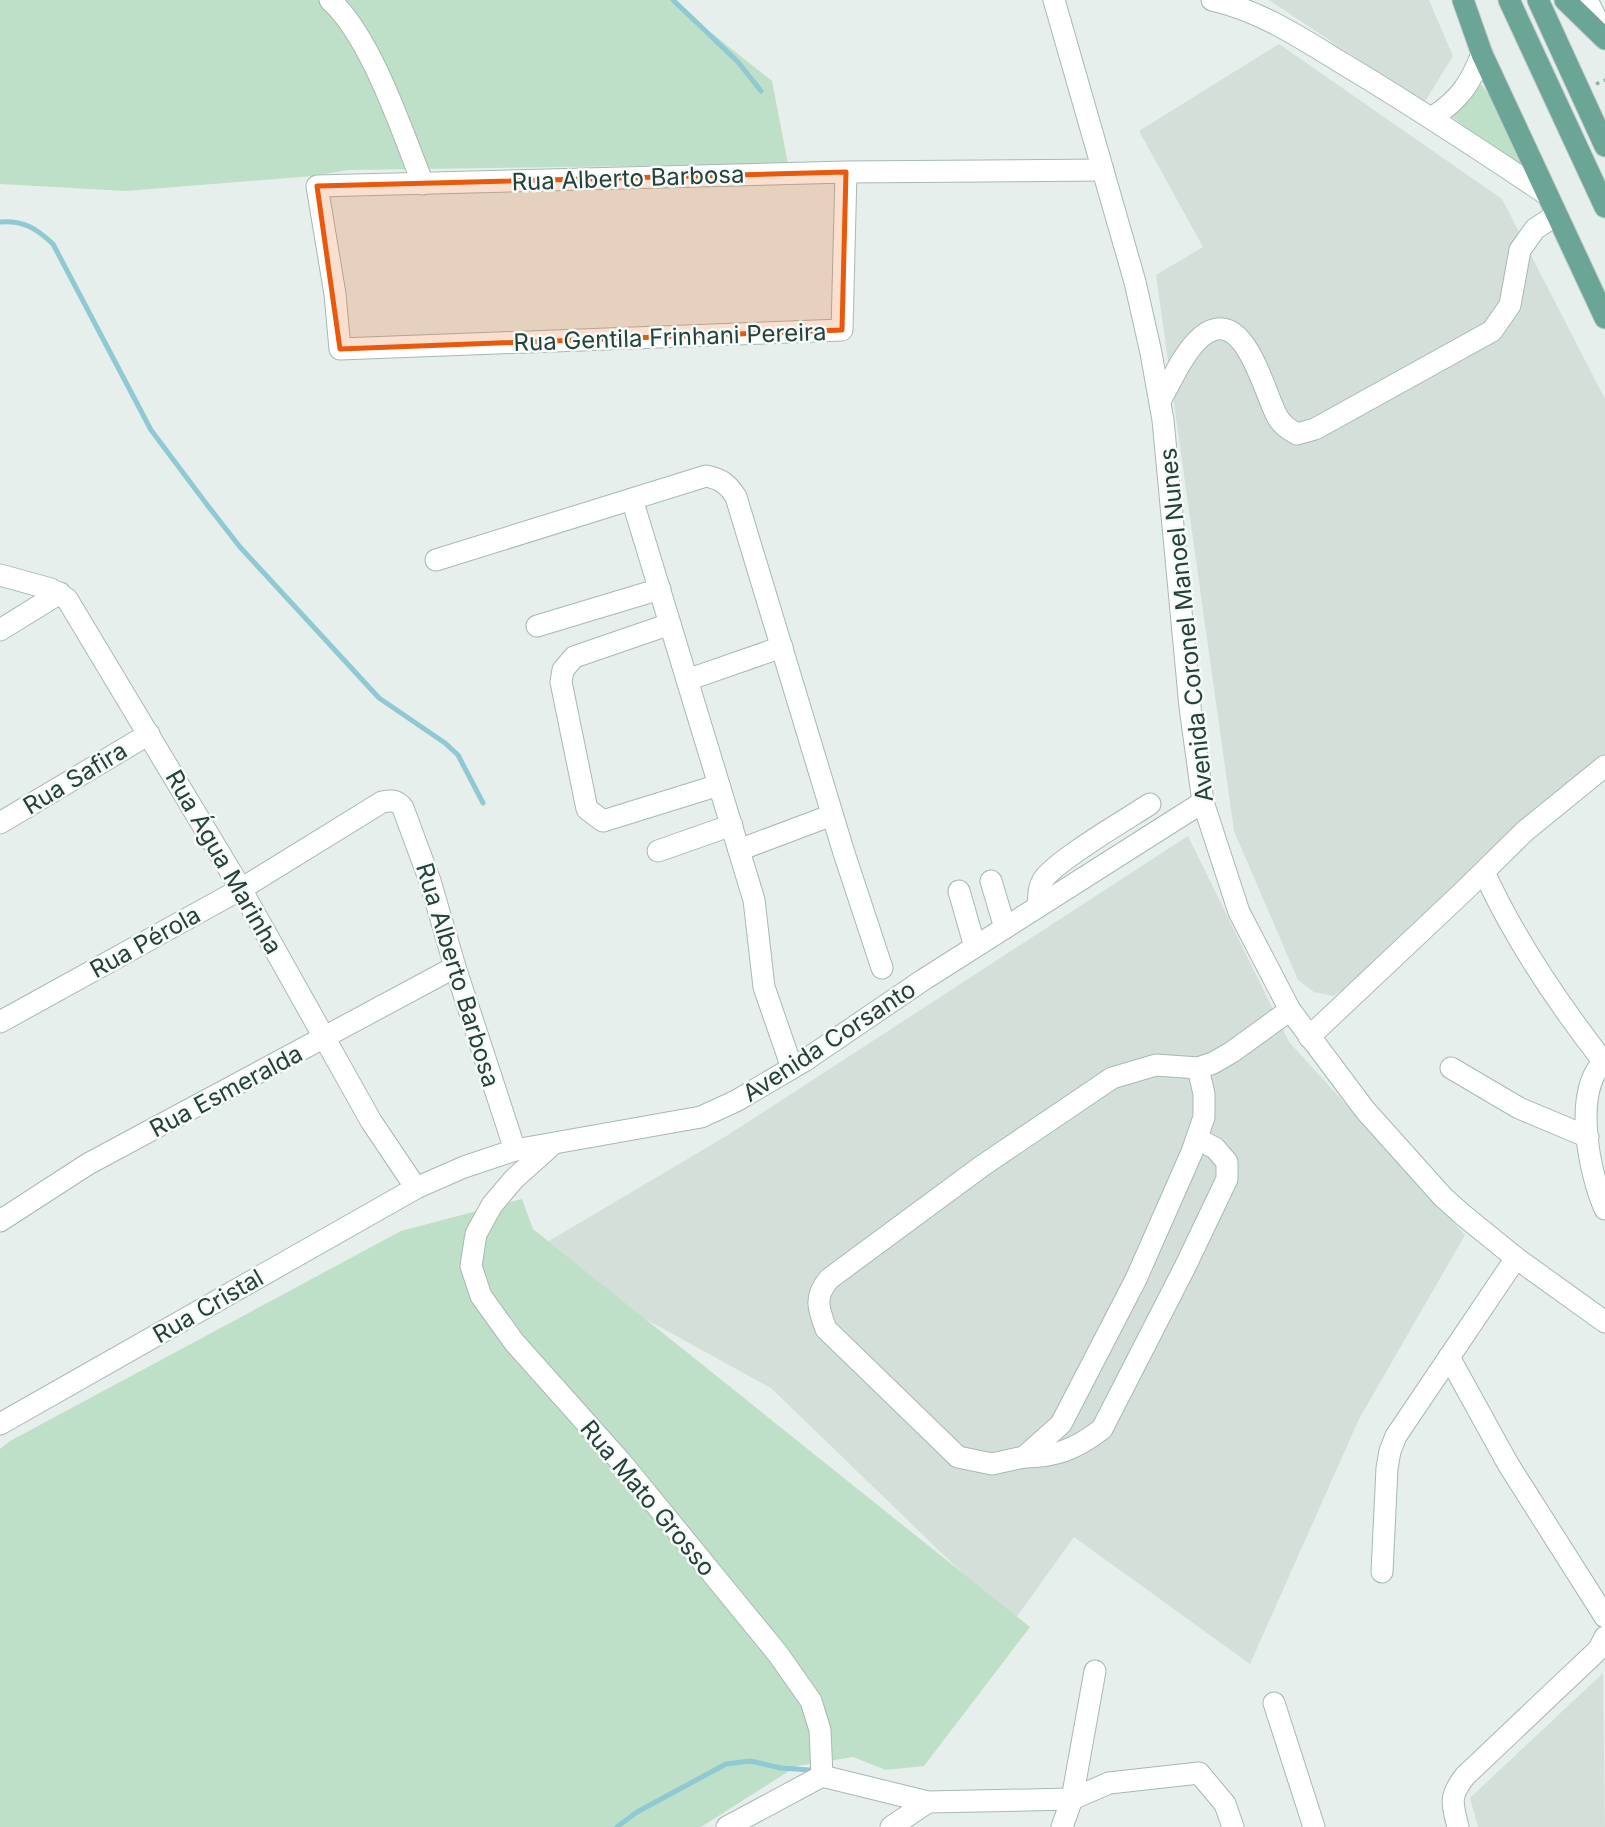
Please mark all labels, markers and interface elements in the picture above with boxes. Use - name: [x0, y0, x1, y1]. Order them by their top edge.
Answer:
- street label: Rua Alberto Barbosa: [511, 159, 745, 197]
- street label: Rua Gentila Frinhani Pereira: [513, 317, 827, 357]
- street label: Avenida Coronel Manoel Nunes: [1153, 446, 1219, 804]
- street label: Rua Safira: [18, 736, 132, 820]
- street label: Rua Água Marinha: [159, 764, 289, 959]
- street label: Rua Alberto Barbosa: [410, 859, 506, 1091]
- street label: Rua Pérola: [85, 900, 205, 984]
- street label: Avenida Corsanto: [737, 974, 921, 1108]
- street label: Rua Esmeralda: [145, 1039, 307, 1143]
- street label: Rua Cristal: [148, 1263, 268, 1349]
- street label: Rua Mato Grosso: [574, 1414, 722, 1582]

